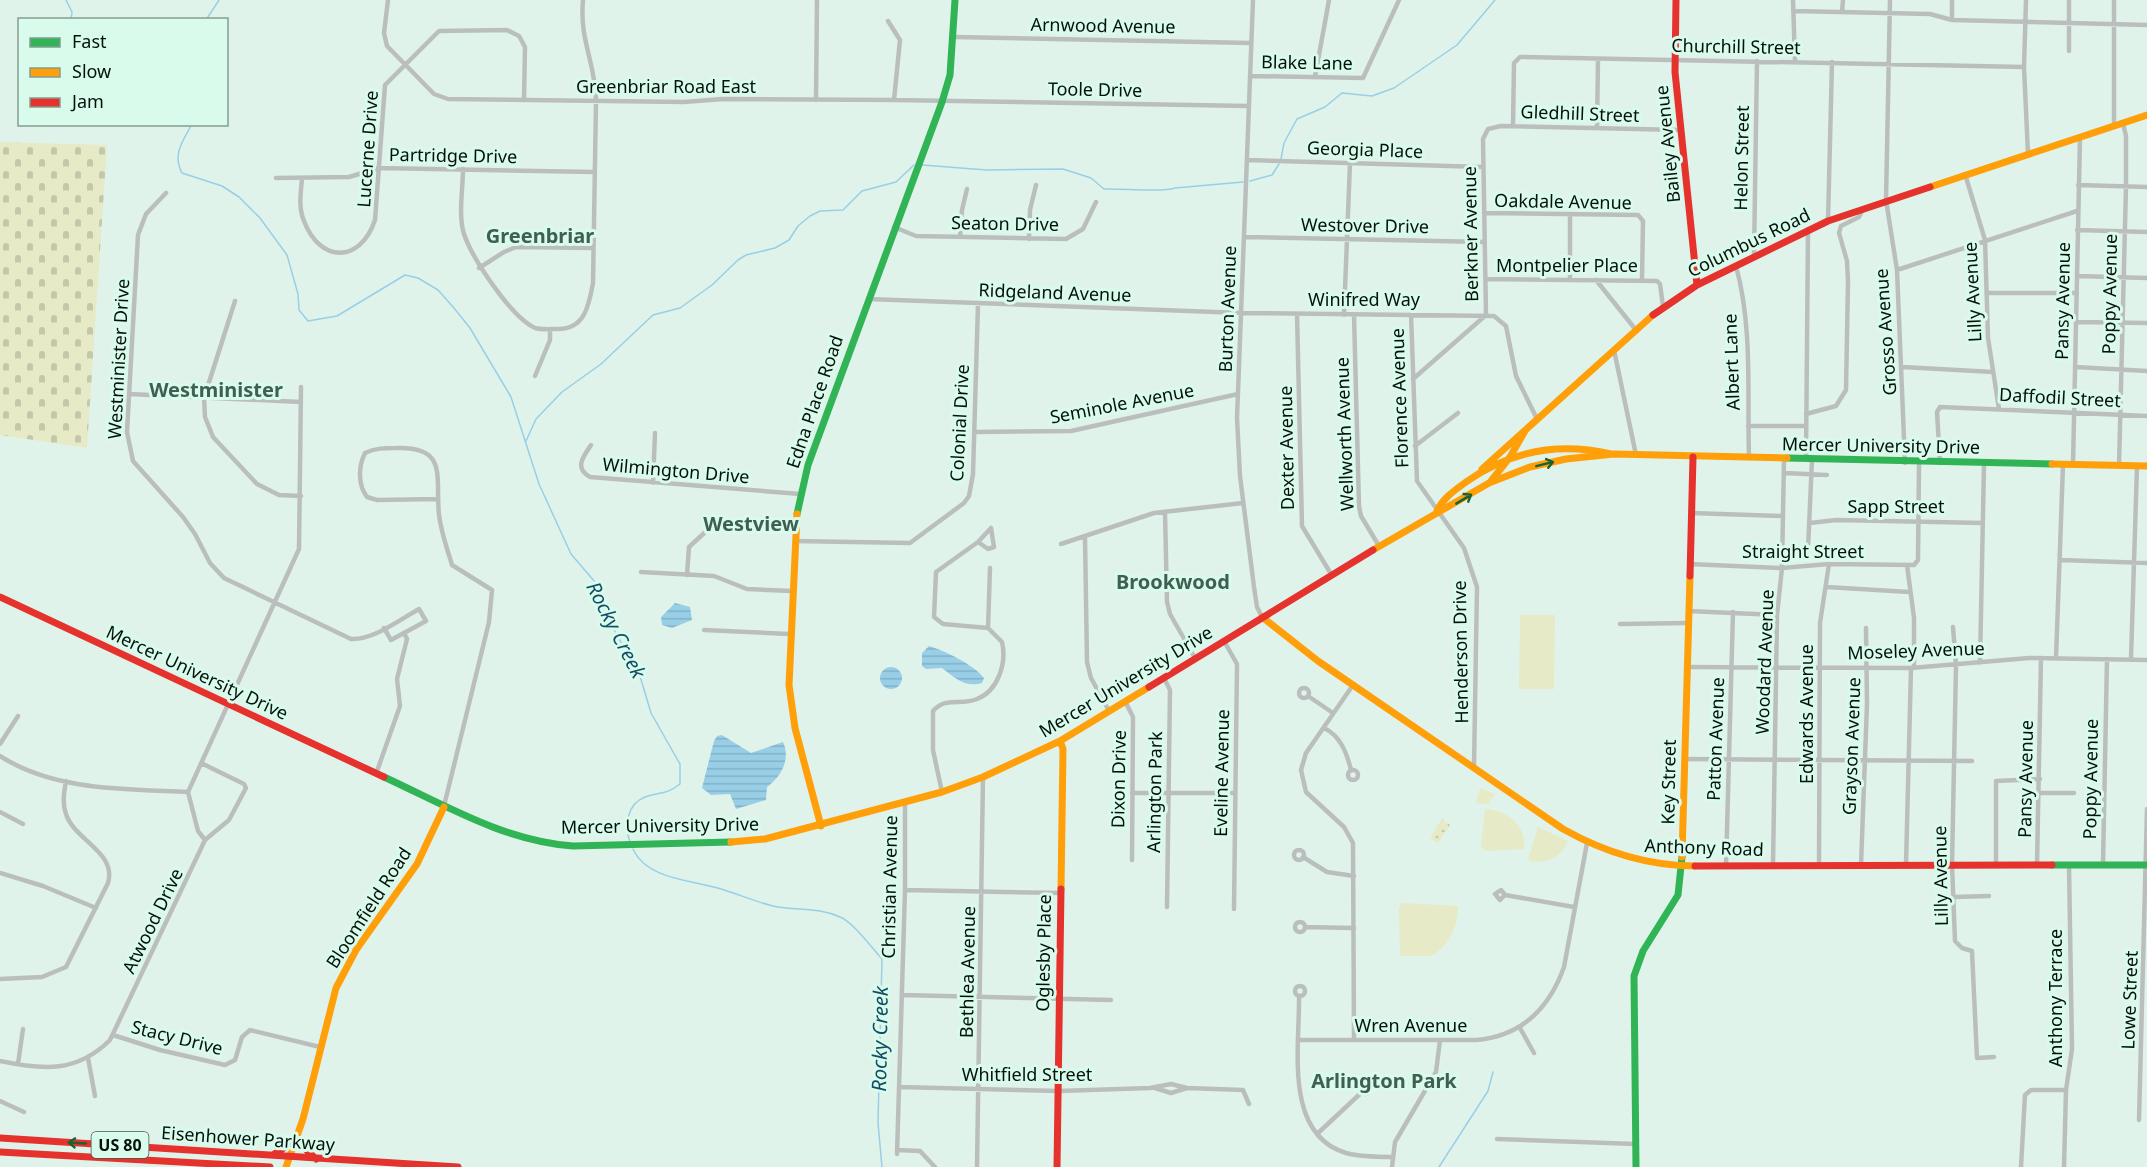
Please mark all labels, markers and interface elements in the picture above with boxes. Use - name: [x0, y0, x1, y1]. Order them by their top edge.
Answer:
- street label: Arnwood Avenue: [1030, 12, 1176, 38]
- legend: [18, 18, 228, 126]
- text: Fast: [72, 29, 107, 53]
- street label: Churchill Street: [1671, 33, 1801, 59]
- street label: Blake Lane: [1261, 49, 1353, 75]
- text: Slow: [72, 59, 111, 83]
- street label: Greenbriar Road East: [576, 74, 757, 98]
- street label: Toole Drive: [1048, 76, 1142, 102]
- street label: Bailey Avenue: [1649, 84, 1685, 204]
- text: Jam: [70, 89, 104, 113]
- street label: Lucerne Drive: [351, 90, 383, 208]
- street label: Gledhill Street: [1520, 99, 1640, 127]
- street label: Helon Street: [1728, 105, 1754, 211]
- street label: Georgia Place: [1306, 135, 1424, 163]
- street label: Partridge Drive: [389, 142, 517, 168]
- street label: Berkner Avenue: [1457, 166, 1483, 302]
- street label: Oakdale Avenue: [1494, 188, 1632, 214]
- street label: Columbus Road: [1683, 202, 1814, 282]
- street label: Seaton Drive: [951, 210, 1059, 236]
- street label: Westover Drive: [1301, 212, 1429, 238]
- district label: Greenbriar: [486, 222, 594, 249]
- street label: Poppy Avenue: [2096, 233, 2122, 354]
- street label: Lilly Avenue: [1957, 241, 1987, 343]
- street label: Pansy Avenue: [2049, 242, 2075, 360]
- street label: Burton Avenue: [1213, 245, 1241, 373]
- street label: Montpelier Place: [1496, 253, 1638, 277]
- street label: Grosso Avenue: [1869, 268, 1901, 396]
- street label: Ridgeland Avenue: [978, 277, 1132, 307]
- street label: Westminister Drive: [102, 278, 134, 440]
- street label: Winifred Way: [1308, 287, 1421, 311]
- street label: Albert Lane: [1717, 313, 1745, 411]
- street label: Florence Avenue: [1385, 328, 1413, 468]
- street label: Edna Place Road: [780, 332, 848, 471]
- street label: Wellworth Avenue: [1329, 357, 1359, 511]
- street label: Colonial Drive: [944, 364, 974, 482]
- district label: Westminister: [149, 376, 283, 403]
- street label: Seminole Avenue: [1048, 377, 1196, 429]
- street label: Daffodil Street: [1999, 382, 2122, 412]
- street label: Dexter Avenue: [1273, 386, 1299, 510]
- street label: Mercer University Drive: [1782, 431, 1980, 459]
- street label: Wilmington Drive: [602, 452, 751, 488]
- one-way arrow: [1535, 457, 1554, 469]
- one-way arrow: [1455, 492, 1472, 504]
- street label: Sapp Street: [1847, 494, 1945, 518]
- district label: Westview: [703, 510, 799, 537]
- street label: Straight Street: [1742, 539, 1864, 563]
- district label: Brookwood: [1116, 568, 1230, 595]
- water label: Rocky Creek: [580, 577, 653, 684]
- street label: Henderson Drive: [1447, 580, 1473, 724]
- street label: Woodard Avenue: [1749, 589, 1779, 735]
- street label: Mercer University Drive: [103, 619, 292, 725]
- street label: Mercer University Drive: [1034, 620, 1217, 742]
- street label: Moseley Avenue: [1847, 636, 1985, 664]
- street label: Edwards Avenue: [1794, 644, 1818, 784]
- street label: Patton Avenue: [1701, 677, 1729, 801]
- street label: Grayson Avenue: [1837, 677, 1865, 815]
- street label: Eveline Avenue: [1208, 709, 1234, 837]
- street label: Poppy Avenue: [2077, 718, 2103, 839]
- street label: Pansy Avenue: [2012, 720, 2038, 838]
- street label: Dixon Drive: [1105, 730, 1131, 828]
- street label: Arlington Park: [1141, 731, 1167, 853]
- street label: Key Street: [1655, 739, 1681, 825]
- street label: Mercer University Drive: [561, 811, 759, 839]
- street label: Christian Avenue: [876, 815, 902, 959]
- street label: Lilly Avenue: [1927, 826, 1953, 926]
- street label: Anthony Road: [1644, 833, 1764, 861]
- street label: Bloomfield Road: [320, 842, 416, 973]
- street label: Atwood Drive: [116, 864, 188, 977]
- street label: Oglesby Place: [1030, 894, 1056, 1012]
- street label: Bethlea Avenue: [954, 906, 980, 1038]
- street label: Anthony Terrace: [2043, 929, 2067, 1067]
- street label: Lowe Street: [2115, 949, 2143, 1050]
- water label: Rocky Creek: [865, 985, 894, 1092]
- street label: Wren Avenue: [1355, 1013, 1467, 1037]
- street label: Stacy Drive: [129, 1014, 226, 1060]
- street label: Whitfield Street: [962, 1062, 1093, 1086]
- district label: Arlington Park: [1311, 1067, 1457, 1094]
- street label: Eisenhower Parkway: [160, 1120, 337, 1156]
- road number: US 80: [92, 1132, 148, 1158]
- one-way arrow: [68, 1137, 88, 1148]

